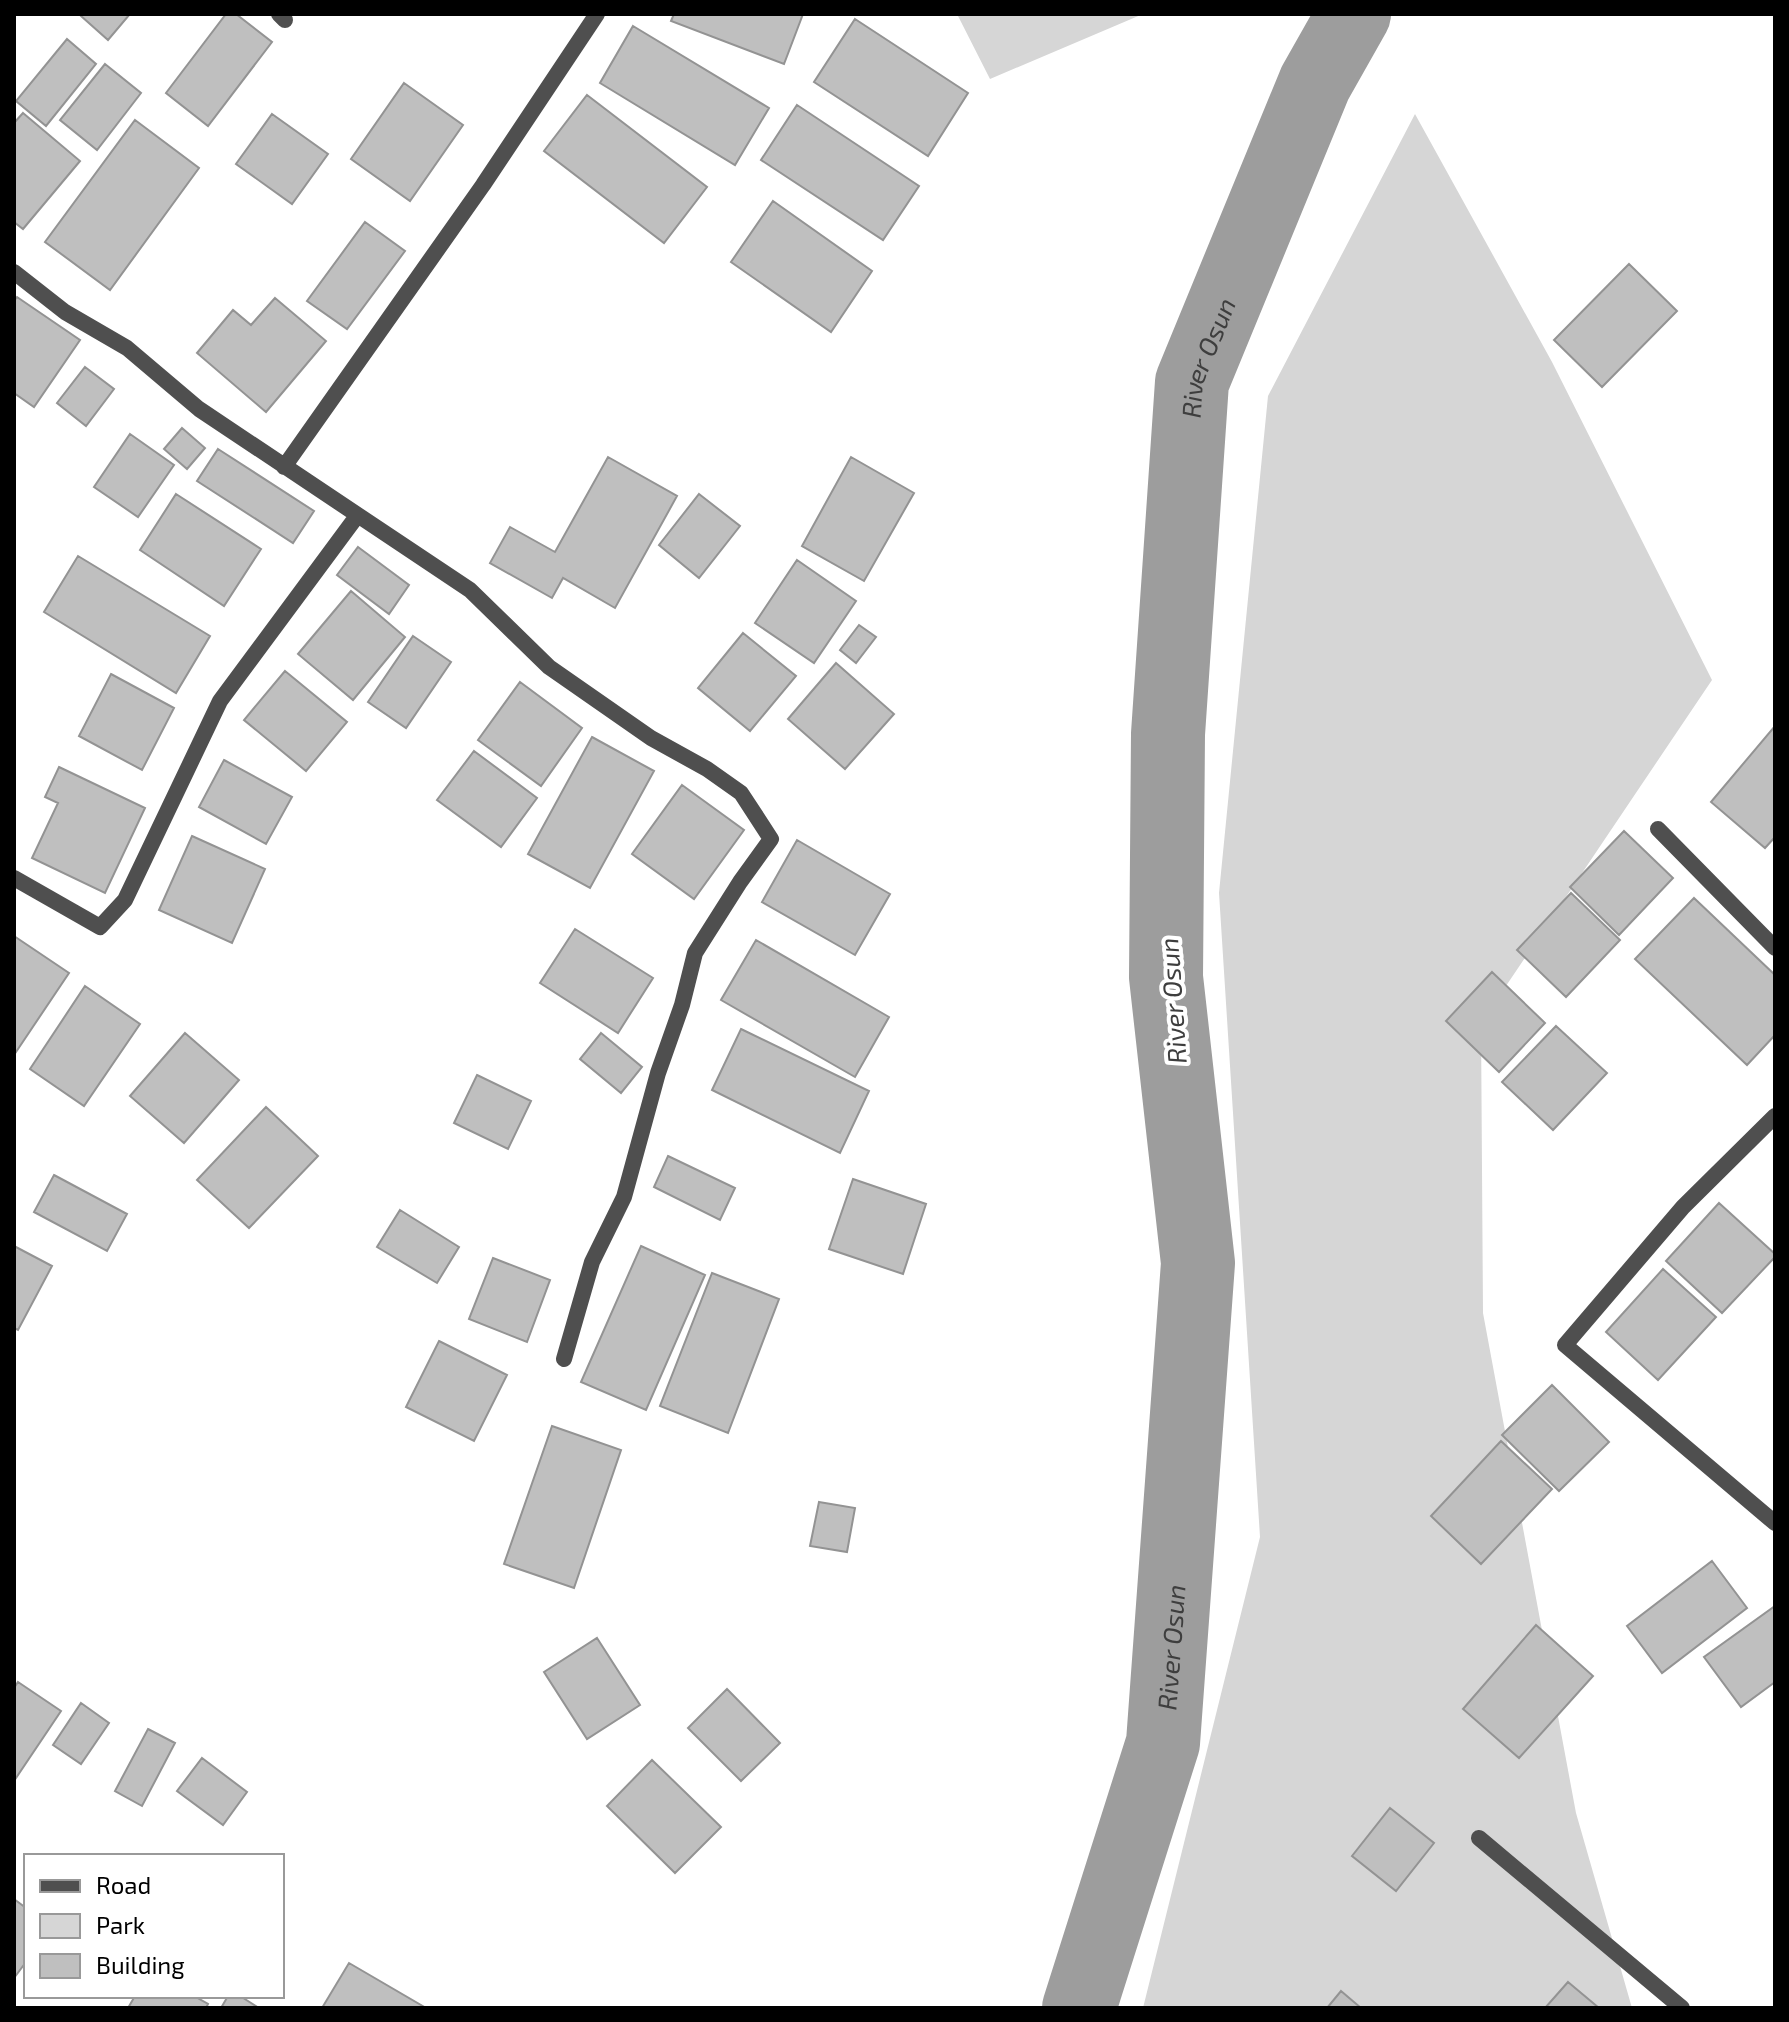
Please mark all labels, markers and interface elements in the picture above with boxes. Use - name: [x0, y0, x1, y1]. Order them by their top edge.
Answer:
- water label: River Osun: [1174, 293, 1241, 419]
- water label: River Osun: [1152, 937, 1192, 1065]
- water label: River Osun: [1150, 1583, 1190, 1711]
- legend: [24, 1854, 284, 1998]
- text: Road: [96, 1870, 151, 1899]
- text: Park: [96, 1910, 145, 1939]
- text: Building: [96, 1950, 185, 1979]

